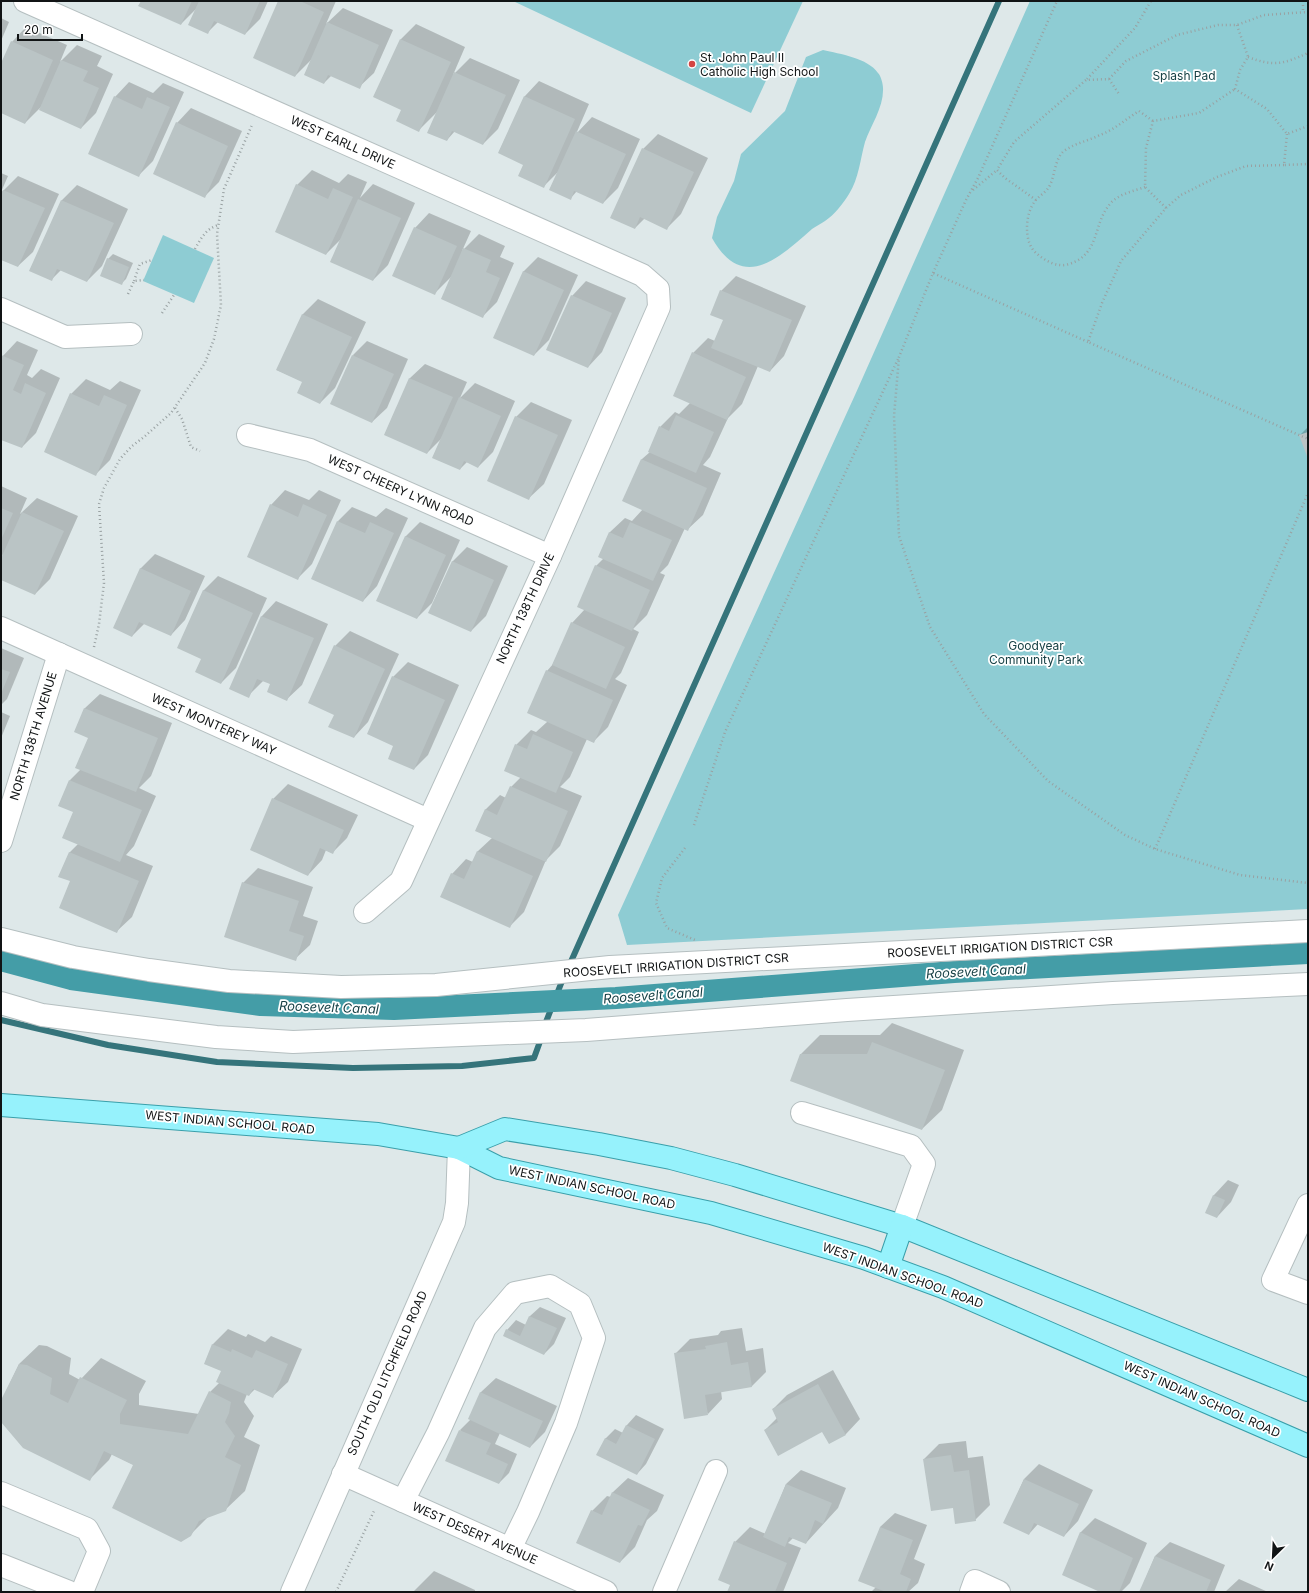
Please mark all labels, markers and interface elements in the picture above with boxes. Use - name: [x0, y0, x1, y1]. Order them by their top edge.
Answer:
- scale bar: [18, 16, 82, 42]
- text: 20 m: [24, 22, 53, 37]
- place label: St. John Paul II Catholic High School: [700, 50, 818, 79]
- marker: St. John Paul II Catholic High School: [687, 59, 697, 69]
- park label: Splash Pad: [1152, 68, 1216, 83]
- street label: WEST EARLL DRIVE: [288, 112, 398, 172]
- street label: WEST CHEERY LYNN ROAD: [326, 451, 476, 529]
- street label: NORTH 138TH DRIVE: [493, 550, 557, 666]
- park label: Goodyear Community Park: [989, 638, 1083, 667]
- street label: NORTH 138TH AVENUE: [6, 670, 60, 802]
- street label: WEST MONTEREY WAY: [149, 690, 279, 758]
- street label: ROOSEVELT IRRIGATION DISTRICT CSR: [887, 934, 1113, 960]
- street label: ROOSEVELT IRRIGATION DISTRICT CSR: [563, 950, 790, 980]
- water label: Roosevelt Canal: [926, 960, 1027, 982]
- water label: Roosevelt Canal: [603, 983, 704, 1006]
- water label: Roosevelt Canal: [279, 997, 380, 1017]
- street label: WEST INDIAN SCHOOL ROAD: [145, 1107, 315, 1137]
- street label: WEST INDIAN SCHOOL ROAD: [507, 1162, 677, 1212]
- street label: WEST INDIAN SCHOOL ROAD: [821, 1239, 985, 1311]
- street label: SOUTH OLD LITCHFIELD ROAD: [344, 1288, 430, 1458]
- street label: WEST INDIAN SCHOOL ROAD: [1121, 1358, 1283, 1440]
- street label: WEST DESERT AVENUE: [410, 1499, 540, 1567]
- north arrow: [1253, 1537, 1293, 1577]
- text: N: [1262, 1558, 1276, 1574]

